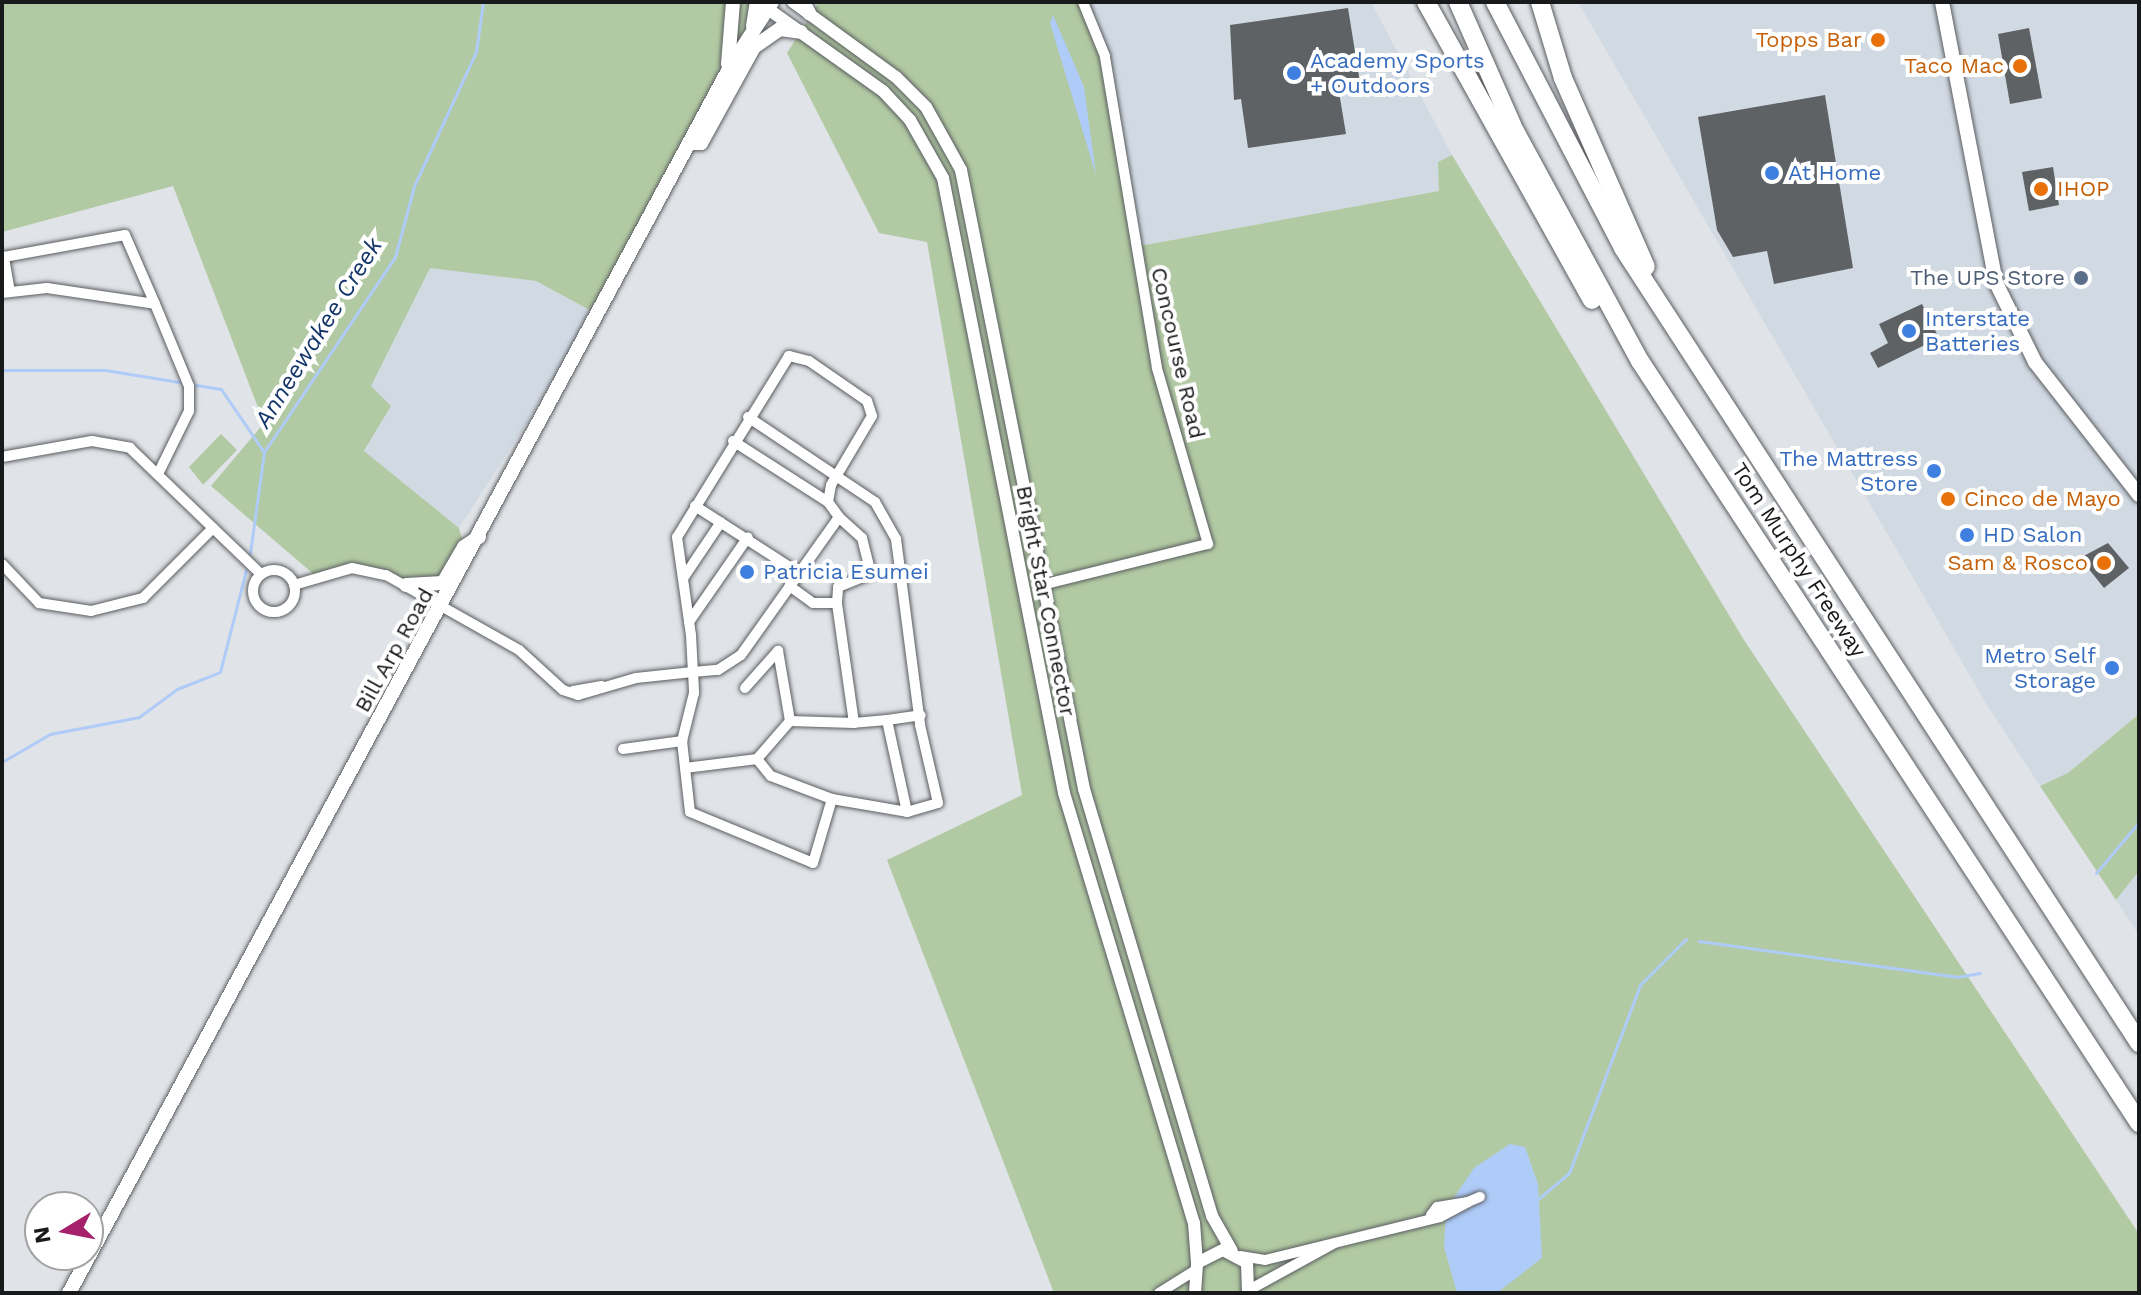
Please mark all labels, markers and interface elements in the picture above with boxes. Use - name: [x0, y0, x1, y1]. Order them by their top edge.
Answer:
- place label: Topps Bar: [1755, 27, 1862, 53]
- marker: Topps Bar: [1869, 31, 1887, 49]
- place label: Academy Sports + Outdoors: [1310, 47, 1485, 98]
- place label: Taco Mac: [1904, 53, 2004, 79]
- marker: Taco Mac: [2011, 57, 2029, 75]
- marker: Academy Sports + Outdoors: [1285, 64, 1303, 82]
- place label: At Home: [1788, 160, 1881, 186]
- marker: At Home: [1763, 164, 1781, 182]
- place label: IHOP: [2057, 176, 2110, 202]
- marker: IHOP: [2032, 180, 2050, 198]
- water label: Anneewakee Creek: [249, 233, 389, 433]
- street label: Concourse Road: [1145, 265, 1211, 441]
- place label: The UPS Store: [1910, 265, 2065, 291]
- marker: The UPS Store: [2072, 269, 2090, 287]
- place label: Interstate Batteries: [1925, 305, 2030, 356]
- marker: Interstate Batteries: [1900, 322, 1918, 340]
- place label: The Mattress Store: [1779, 445, 1918, 496]
- street label: Tom Murphy Freeway: [1726, 458, 1872, 662]
- marker: The Mattress Store: [1925, 462, 1943, 480]
- street label: Bright Star Connector: [1011, 483, 1081, 719]
- place label: Cinco de Mayo: [1964, 486, 2121, 512]
- marker: Cinco de Mayo: [1939, 490, 1957, 508]
- place label: HD Salon: [1983, 522, 2082, 548]
- marker: HD Salon: [1958, 526, 1976, 544]
- place label: Sam & Rosco: [1947, 550, 2088, 576]
- marker: Sam & Rosco: [2095, 554, 2113, 572]
- place label: Patricia Esumei: [763, 559, 929, 585]
- marker: Patricia Esumei: [738, 563, 756, 581]
- street label: Bill Arp Road: [349, 583, 439, 717]
- place label: Metro Self Storage: [1984, 642, 2096, 694]
- marker: Metro Self Storage: [2103, 659, 2121, 677]
- north arrow: [24, 1191, 104, 1271]
- text: N: [28, 1225, 56, 1245]

